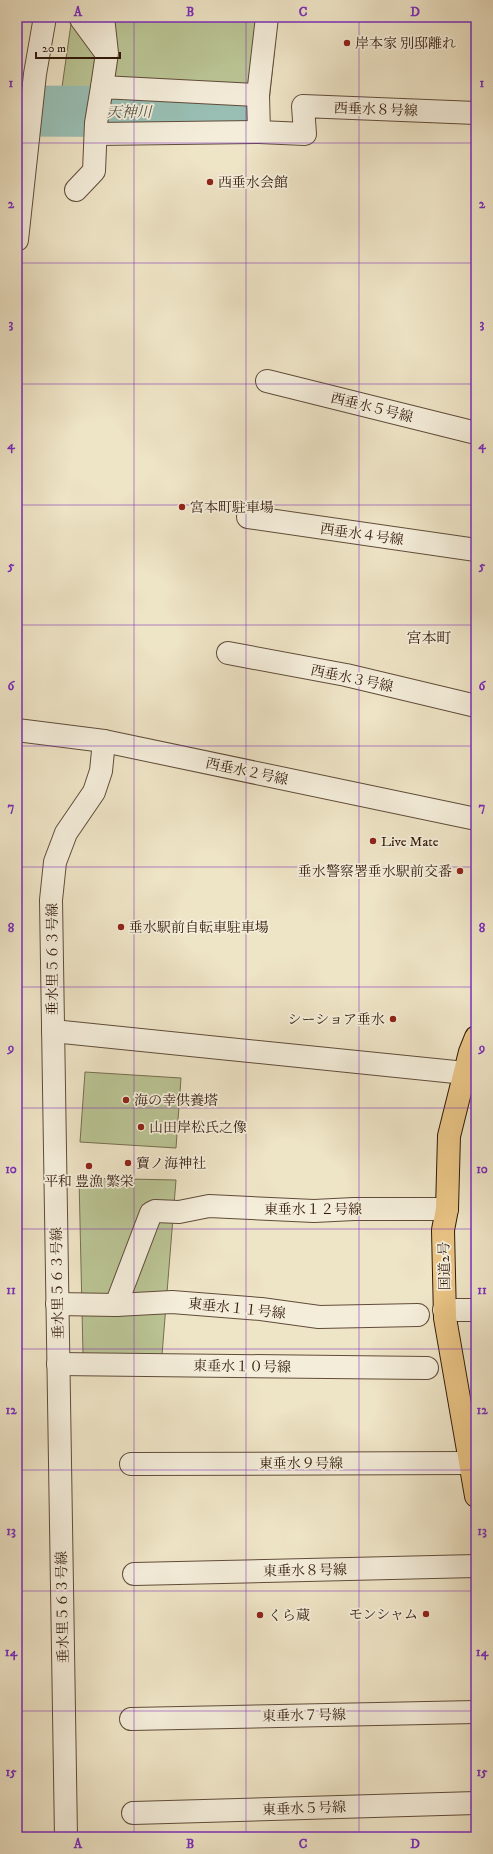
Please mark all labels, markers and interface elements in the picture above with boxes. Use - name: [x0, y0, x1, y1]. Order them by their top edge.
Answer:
- text: A: [73, 4, 83, 20]
- text: B: [186, 4, 194, 20]
- text: C: [299, 4, 308, 20]
- text: D: [410, 4, 420, 20]
- scale bar: [36, 34, 120, 60]
- place label: 岸本家 別邸離れ: [355, 35, 456, 53]
- marker: 岸本家 別邸離れ: [342, 38, 352, 48]
- text: 20 m: [42, 41, 66, 56]
- text: 1: [9, 75, 14, 91]
- text: 1: [480, 75, 485, 91]
- street label: 西垂水８号線: [334, 100, 418, 120]
- water label: 天神川: [106, 103, 153, 122]
- place label: 西垂水会館: [218, 174, 288, 192]
- marker: 西垂水会館: [205, 177, 215, 187]
- text: 2: [8, 196, 15, 212]
- text: 2: [479, 196, 486, 212]
- text: 3: [9, 316, 14, 332]
- text: 3: [480, 316, 485, 332]
- street label: 西垂水５号線: [329, 389, 415, 427]
- text: 4: [6, 437, 15, 454]
- text: 4: [477, 437, 486, 454]
- place label: 宮本町駐車場: [190, 499, 274, 517]
- marker: 宮本町駐車場: [177, 502, 187, 512]
- street label: 西垂水４号線: [319, 520, 405, 550]
- text: 5: [7, 558, 15, 574]
- text: 5: [478, 558, 486, 574]
- district label: 宮本町: [406, 629, 452, 648]
- street label: 西垂水３号線: [309, 661, 395, 697]
- text: 6: [8, 678, 16, 694]
- text: 6: [479, 678, 487, 694]
- street label: 西垂水２号線: [204, 754, 290, 790]
- text: 7: [8, 799, 15, 815]
- text: 7: [479, 799, 486, 815]
- place label: Live Mate: [381, 833, 439, 851]
- marker: Live Mate: [368, 836, 378, 846]
- place label: 垂水警察署垂水駅前交番: [298, 863, 452, 881]
- marker: 垂水警察署垂水駅前交番: [455, 866, 465, 876]
- street label: 垂水里５６３号線: [44, 903, 62, 1015]
- place label: 垂水駅前自転車駐車場: [129, 919, 269, 937]
- text: 8: [8, 920, 15, 936]
- text: 8: [479, 920, 486, 936]
- marker: 垂水駅前自転車駐車場: [116, 922, 126, 932]
- place label: シーショア垂水: [288, 1011, 385, 1029]
- marker: シーショア垂水: [388, 1014, 398, 1024]
- text: 9: [7, 1040, 14, 1056]
- text: 9: [478, 1040, 485, 1056]
- place label: 海の幸供養塔: [134, 1092, 218, 1110]
- marker: 海の幸供養塔: [121, 1095, 131, 1105]
- place label: 山田岸松氏之像: [149, 1119, 247, 1137]
- marker: 山田岸松氏之像: [136, 1122, 146, 1132]
- place label: 寶ノ海神社: [136, 1155, 206, 1173]
- marker: 寶ノ海神社: [123, 1158, 133, 1168]
- text: 10: [5, 1161, 17, 1177]
- marker: 平和 豊漁 繁栄: [84, 1161, 94, 1171]
- text: 10: [476, 1161, 488, 1177]
- place label: 平和 豊漁 繁栄: [44, 1173, 134, 1191]
- street label: 東垂水１２号線: [264, 1201, 362, 1219]
- street label: 垂水里５６３号線: [48, 1227, 68, 1339]
- street label: 国道2号: [436, 1241, 454, 1291]
- text: 11: [6, 1282, 16, 1298]
- text: 11: [477, 1282, 487, 1298]
- street label: 東垂水１１号線: [187, 1295, 287, 1323]
- street label: 東垂水１０号線: [193, 1357, 291, 1377]
- text: 12: [5, 1402, 17, 1418]
- text: 12: [476, 1402, 488, 1418]
- street label: 東垂水９号線: [259, 1455, 343, 1473]
- text: 13: [6, 1523, 16, 1539]
- text: 13: [477, 1523, 487, 1539]
- street label: 垂水里５６３号線: [53, 1551, 73, 1663]
- street label: 東垂水８号線: [263, 1561, 347, 1581]
- place label: モンシャム: [349, 1606, 418, 1624]
- place label: くら蔵: [268, 1607, 310, 1625]
- marker: モンシャム: [421, 1609, 431, 1619]
- marker: くら蔵: [255, 1610, 265, 1620]
- text: 14: [5, 1644, 18, 1661]
- text: 14: [476, 1644, 489, 1661]
- street label: 東垂水７号線: [262, 1706, 346, 1726]
- text: 15: [5, 1764, 17, 1780]
- text: 15: [476, 1764, 488, 1780]
- street label: 東垂水５号線: [262, 1799, 346, 1819]
- text: A: [73, 1836, 83, 1852]
- text: B: [186, 1836, 194, 1852]
- text: C: [299, 1836, 308, 1852]
- text: D: [410, 1836, 420, 1852]

